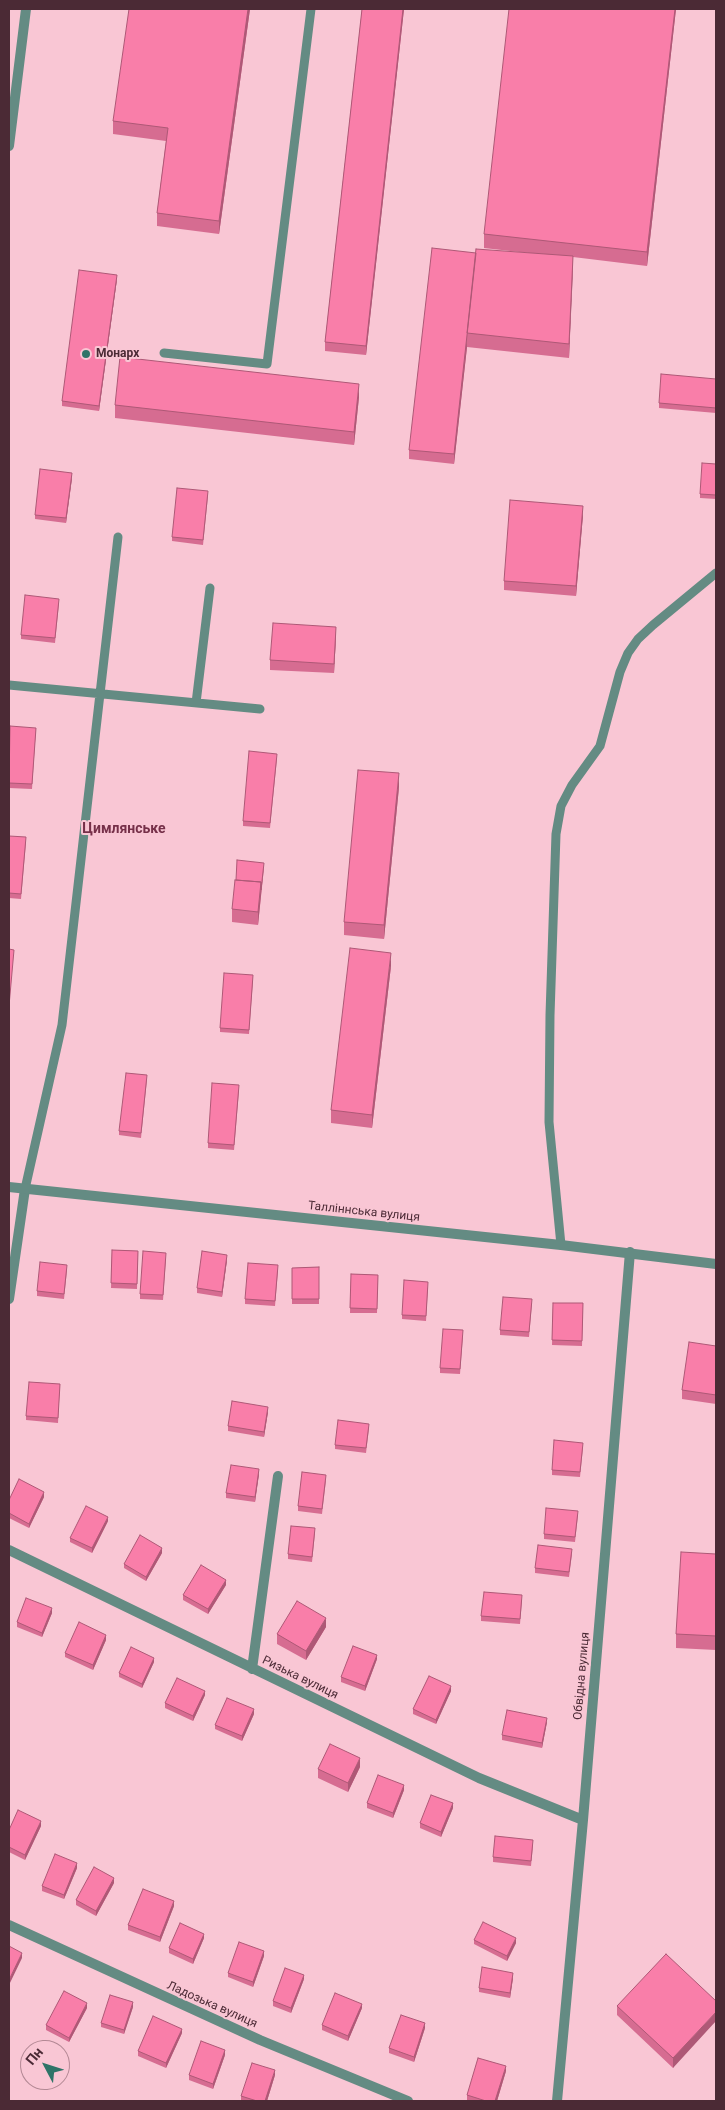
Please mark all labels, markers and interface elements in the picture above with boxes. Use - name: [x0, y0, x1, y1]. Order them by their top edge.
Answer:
- place label: Монарх: [96, 347, 139, 361]
- marker: Монарх: [80, 348, 92, 360]
- district label: Цимлянське: [82, 821, 166, 837]
- street label: Талліннська вулиця: [307, 1199, 421, 1225]
- street label: Обвідна вулиця: [571, 1631, 593, 1721]
- street label: Ризька вулиця: [260, 1653, 340, 1703]
- street label: Ладозька вулиця: [165, 1979, 259, 2031]
- north arrow: [20, 2040, 70, 2090]
- text: Пн: [22, 2044, 46, 2068]

